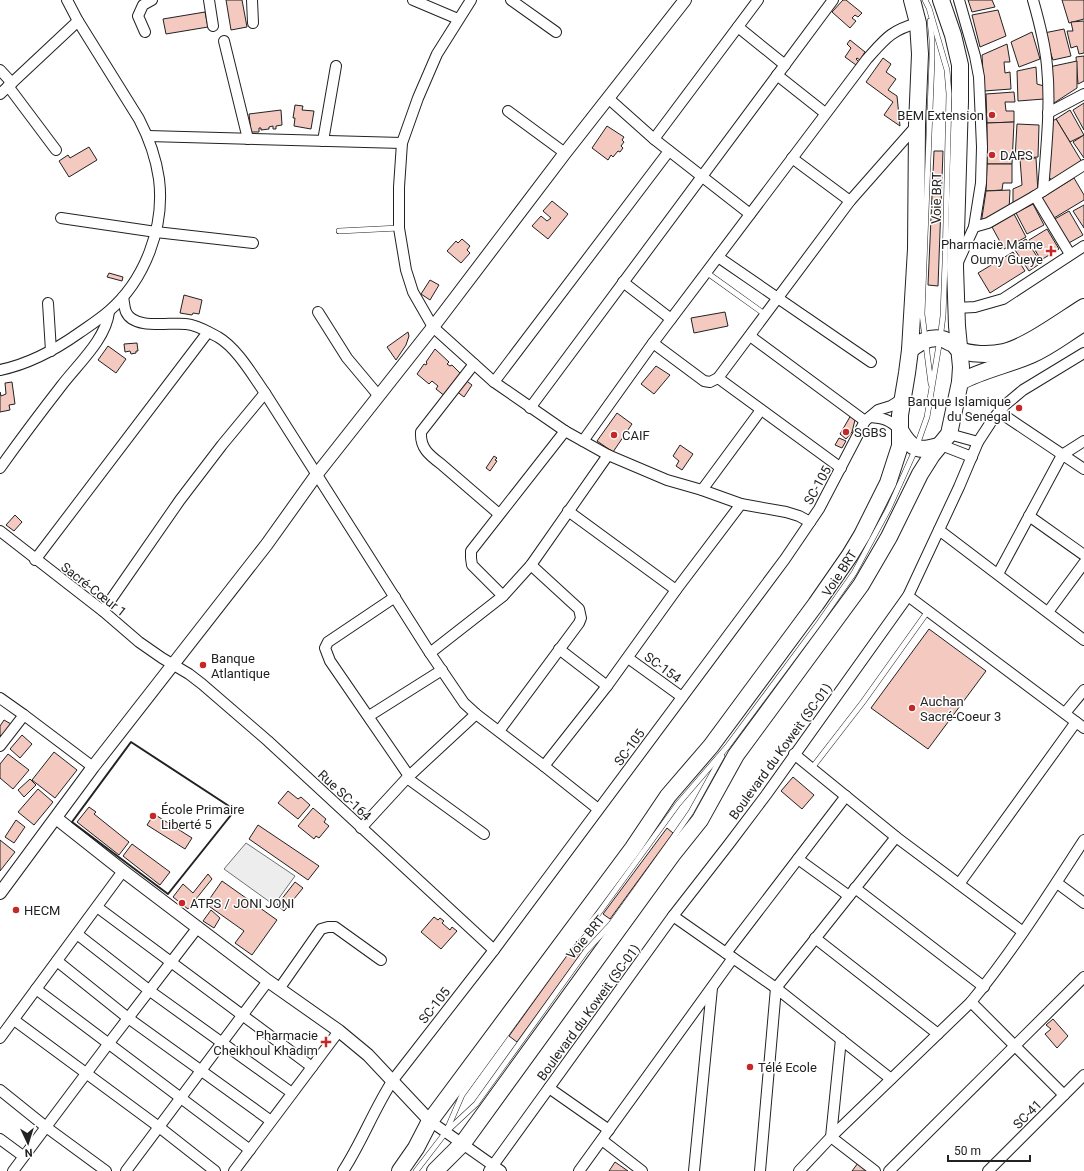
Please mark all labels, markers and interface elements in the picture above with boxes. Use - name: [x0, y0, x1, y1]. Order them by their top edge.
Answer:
- place label: BEM Extension: [897, 108, 984, 123]
- marker: BEM Extension: [987, 110, 997, 120]
- place label: DAPS: [1000, 148, 1033, 163]
- marker: DAPS: [987, 150, 997, 160]
- street label: Voie BRT: [929, 172, 944, 224]
- place label: Pharmacie Mame Oumy Gueye: [941, 237, 1043, 267]
- marker: Pharmacie Mame Oumy Gueye: [1046, 246, 1056, 256]
- place label: Banque Islamique du Senegal: [907, 394, 1011, 424]
- marker: Banque Islamique du Senegal: [1014, 403, 1024, 413]
- place label: SGBS: [854, 425, 887, 440]
- marker: SGBS: [841, 427, 851, 437]
- place label: CAIF: [622, 428, 650, 443]
- marker: CAIF: [609, 430, 619, 440]
- street label: SC-105: [801, 463, 834, 507]
- street label: Voie BRT: [819, 547, 860, 599]
- street label: Sacré-Cœur 1: [58, 559, 129, 620]
- street label: SC-154: [641, 649, 685, 686]
- place label: Banque Atlantique: [211, 651, 270, 681]
- marker: Banque Atlantique: [198, 660, 208, 670]
- street label: Boulevard du Koweit (SC-01): [726, 680, 835, 822]
- place label: Auchan Sacré-Coeur 3: [920, 694, 1001, 724]
- marker: Auchan Sacré-Coeur 3: [907, 703, 917, 713]
- street label: SC-105: [611, 726, 648, 769]
- street label: Rue SC-164: [315, 767, 375, 824]
- place label: École Primaire Liberté 5: [161, 802, 244, 832]
- marker: École Primaire Liberté 5: [148, 811, 158, 821]
- place label: ATPS / JONI JONI: [190, 896, 294, 911]
- marker: ATPS / JONI JONI: [177, 898, 187, 908]
- place label: HECM: [24, 903, 60, 918]
- marker: HECM: [11, 905, 21, 915]
- street label: Voie BRT: [563, 912, 608, 962]
- street label: Boulevard du Koweit (SC-01): [534, 941, 643, 1083]
- street label: SC-105: [416, 984, 453, 1026]
- place label: Pharmacie Cheikhoul Khadim: [213, 1028, 318, 1058]
- marker: Pharmacie Cheikhoul Khadim: [321, 1037, 331, 1047]
- place label: Télé Ecole: [758, 1060, 817, 1075]
- marker: Télé Ecole: [745, 1062, 755, 1072]
- street label: SC-41: [1010, 1097, 1045, 1132]
- north arrow: [8, 1123, 48, 1163]
- scale bar: [948, 1137, 1030, 1163]
- text: 50 m: [954, 1144, 981, 1158]
- text: N: [24, 1146, 33, 1159]

